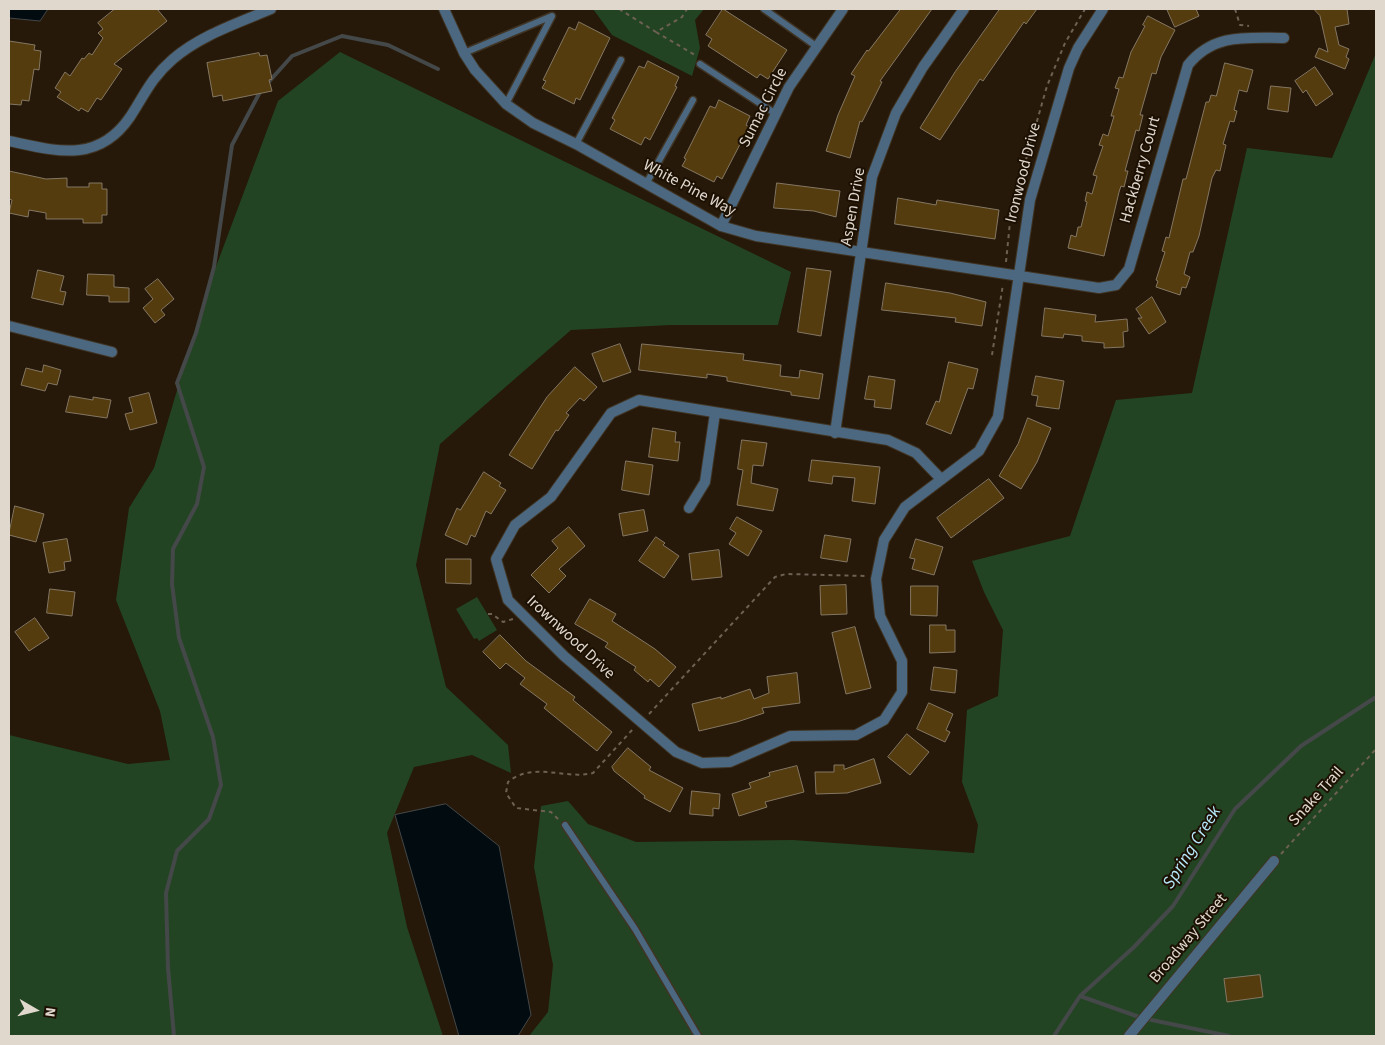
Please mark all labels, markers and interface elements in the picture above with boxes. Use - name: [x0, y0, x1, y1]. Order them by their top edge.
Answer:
- street label: Sumac Circle: [736, 65, 792, 151]
- street label: Hackberry Court: [1117, 114, 1165, 226]
- street label: Ironwood Drive: [1002, 121, 1046, 225]
- street label: White Pine Way: [639, 157, 739, 221]
- street label: Aspen Drive: [838, 166, 870, 248]
- street label: Irownwood Drive: [522, 592, 618, 684]
- street label: Snake Trail: [1285, 763, 1349, 831]
- water label: Spring Creek: [1159, 803, 1227, 893]
- street label: Broadway Street: [1146, 891, 1232, 987]
- north arrow: [10, 985, 60, 1035]
- text: N: [39, 1006, 60, 1018]

